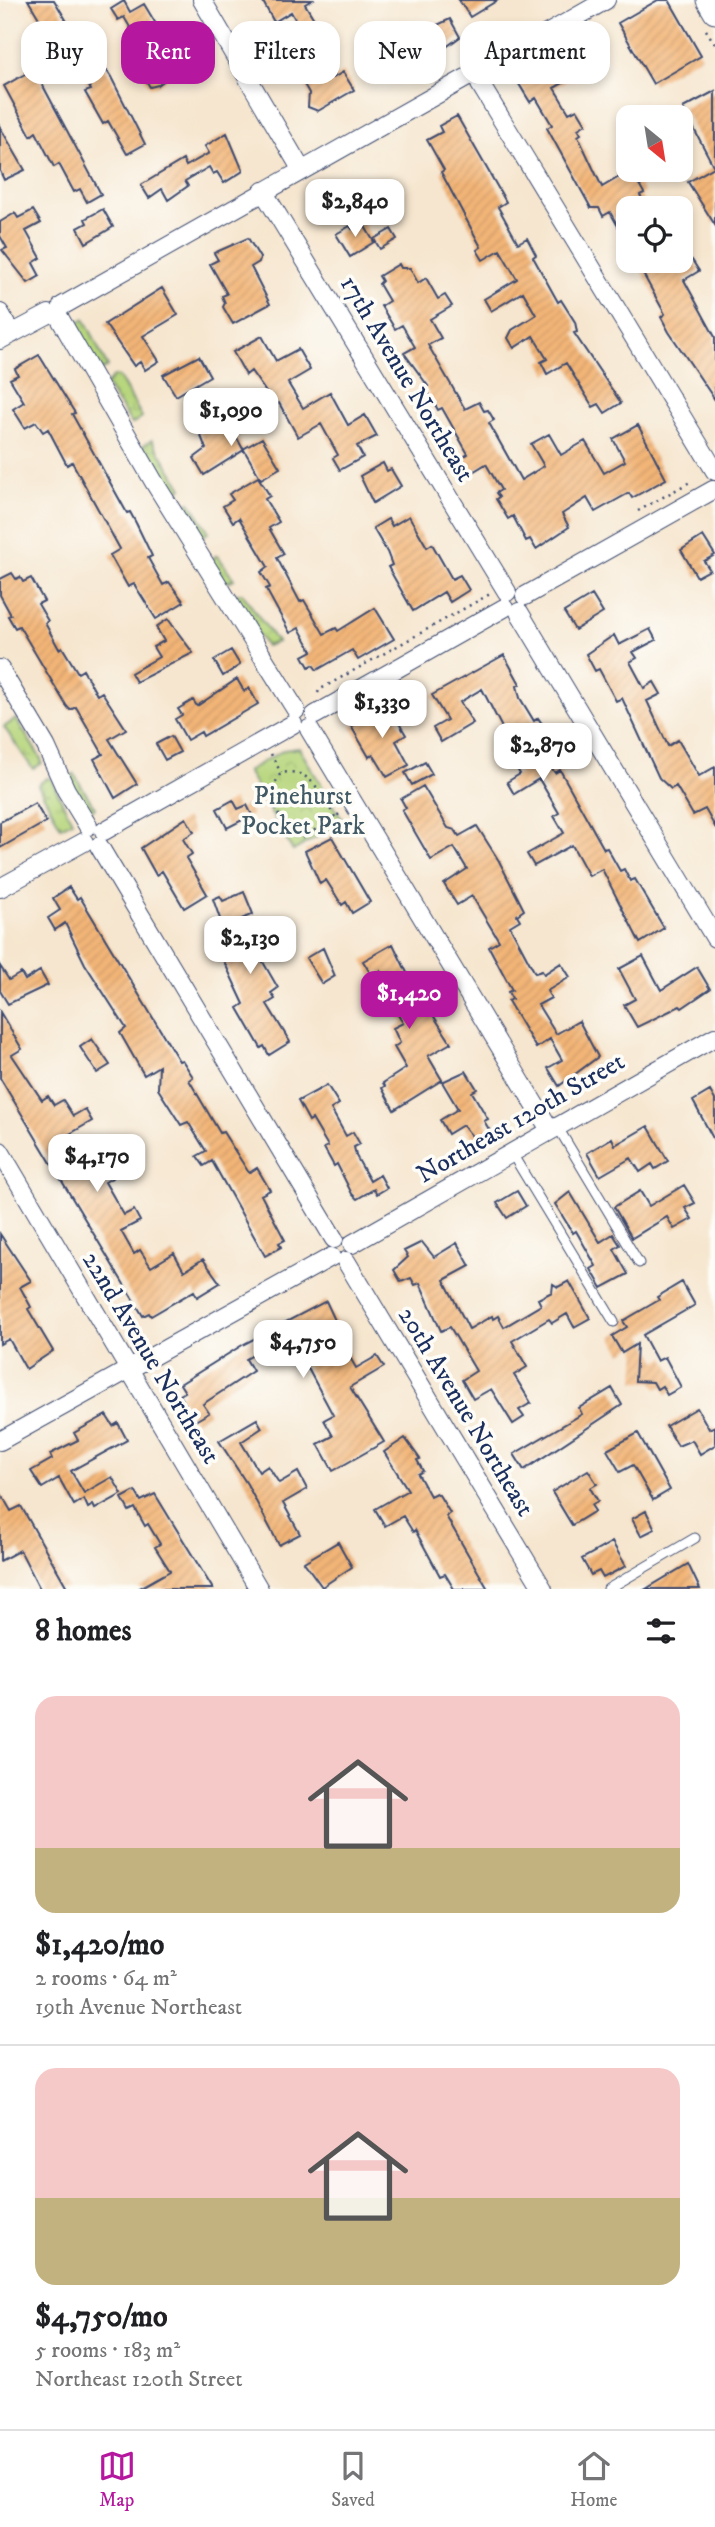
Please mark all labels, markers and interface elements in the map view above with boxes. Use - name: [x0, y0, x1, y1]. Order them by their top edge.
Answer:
- chip: Buy: [21, 21, 107, 84]
- chip: Rent: [121, 21, 215, 84]
- chip: Filters: [229, 21, 340, 84]
- chip: New: [354, 21, 446, 84]
- chip: Apartment: [460, 21, 610, 84]
- north arrow: [616, 105, 693, 182]
- map controls: [616, 105, 693, 273]
- pin: $2,840: [298, 180, 412, 239]
- text: $2,840: [321, 187, 389, 216]
- button: locate: [616, 196, 693, 273]
- street label: 17th Avenue Northeast: [332, 270, 481, 488]
- pin: $1,090: [174, 388, 288, 448]
- text: $1,090: [199, 396, 263, 425]
- pin: $1,330: [325, 680, 439, 740]
- text: $1,330: [354, 688, 410, 717]
- pin: $2,870: [486, 724, 600, 783]
- text: $2,870: [510, 731, 576, 760]
- park label: Pinehurst Pocket Park: [241, 780, 365, 843]
- pin: $2,130: [193, 916, 307, 976]
- text: $2,130: [220, 924, 280, 953]
- pin: $1,420: [352, 972, 466, 1031]
- text: $1,420: [377, 979, 441, 1008]
- street label: Northeast 120th Street: [411, 1045, 631, 1191]
- pin: $4,170: [40, 1134, 154, 1194]
- text: $4,170: [64, 1142, 130, 1171]
- street label: 22nd Avenue Northeast: [74, 1246, 227, 1470]
- street label: 20th Avenue Northeast: [390, 1301, 541, 1523]
- pin: $4,750: [246, 1320, 360, 1380]
- text: $4,750: [270, 1328, 336, 1357]
- icon: filters: [642, 1612, 680, 1650]
- text: 8 homes: [35, 1613, 132, 1650]
- icon: home: [295, 1741, 421, 1867]
- text: $1,420/mo: [35, 1927, 164, 1964]
- text: 2 rooms · 64 m²: [35, 1964, 177, 1993]
- text: 19th Avenue Northeast: [35, 1993, 242, 2022]
- icon: home: [295, 2113, 421, 2239]
- text: $4,750/mo: [35, 2299, 167, 2336]
- text: 5 rooms · 183 m²: [35, 2336, 180, 2365]
- text: Northeast 120th Street: [35, 2365, 243, 2394]
- tab: Map: [98, 2447, 136, 2512]
- tab: Saved: [331, 2447, 375, 2512]
- tab: Home: [570, 2447, 617, 2512]

